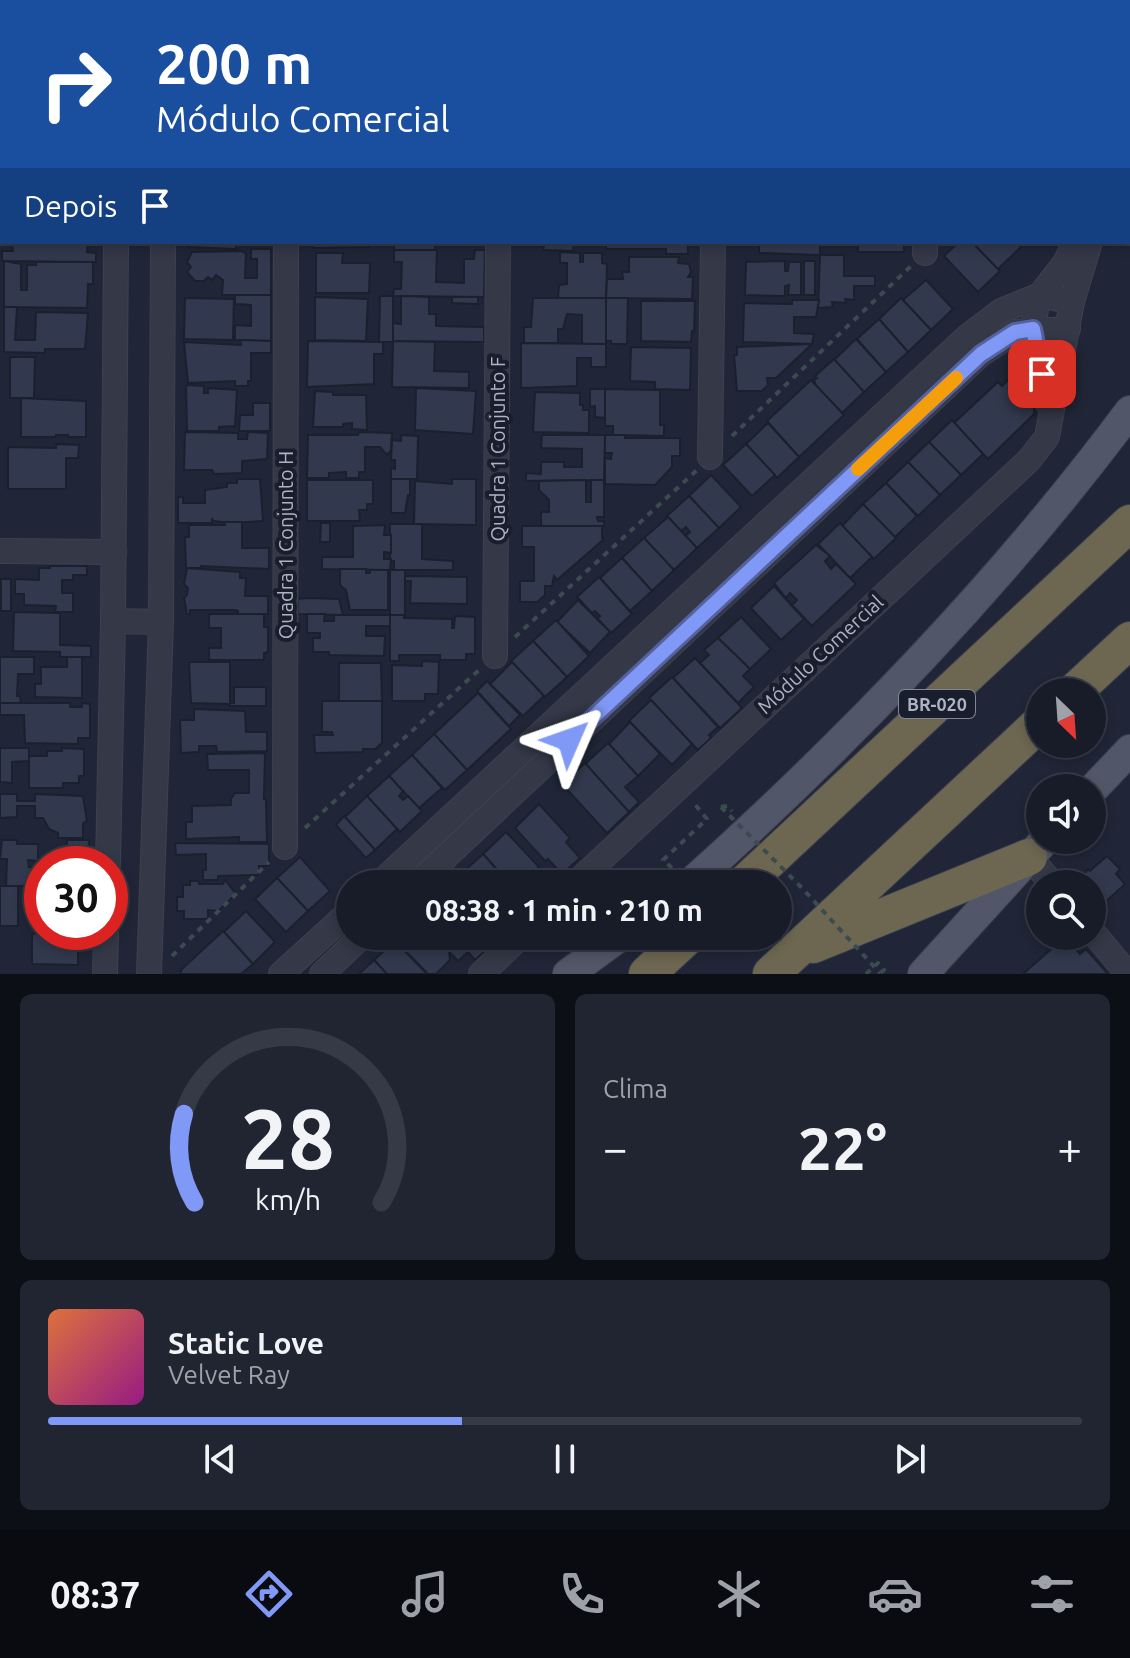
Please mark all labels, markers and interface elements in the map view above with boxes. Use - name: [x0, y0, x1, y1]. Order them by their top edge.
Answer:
- icon: right: [24, 32, 128, 136]
- text: 200 m: [156, 32, 312, 95]
- text: Módulo Comercial: [156, 98, 450, 139]
- icon: arrive: [133, 184, 177, 228]
- text: Depois: [24, 189, 117, 223]
- pin: [1008, 340, 1076, 408]
- icon: arrive: [1020, 352, 1064, 396]
- street label: Quadra 1 Conjunto F: [486, 357, 509, 541]
- street label: Quadra 1 Conjunto H: [274, 451, 297, 639]
- street label: Módulo Comercial: [752, 590, 888, 718]
- north arrow: [1026, 678, 1106, 758]
- map controls: [1026, 678, 1106, 950]
- road number: BR-020: [899, 690, 975, 718]
- position arrow: [527, 698, 611, 782]
- button: sound: [1026, 774, 1106, 854]
- speed limit sign: 30: [24, 846, 128, 950]
- button: search: [1026, 870, 1106, 950]
- text: 08:38 · 1 min · 210 m: [425, 893, 703, 927]
- text: Clima: [603, 1074, 668, 1103]
- text: 28: [241, 1091, 334, 1185]
- text: 22°: [798, 1114, 887, 1181]
- text: −: [603, 1123, 628, 1172]
- text: +: [1057, 1123, 1082, 1172]
- text: km/h: [255, 1183, 321, 1215]
- text: Static Love: [168, 1326, 324, 1360]
- text: Velvet Ray: [168, 1360, 290, 1389]
- icon: previous: [198, 1437, 242, 1481]
- icon: pause: [543, 1437, 587, 1481]
- icon: next: [888, 1437, 932, 1481]
- icon: directions: [241, 1566, 297, 1622]
- icon: music: [397, 1566, 453, 1622]
- icon: phone: [554, 1566, 610, 1622]
- icon: climate: [711, 1566, 767, 1622]
- icon: car: [867, 1566, 923, 1622]
- icon: filters: [1024, 1566, 1080, 1622]
- text: 08:37: [50, 1574, 140, 1615]

